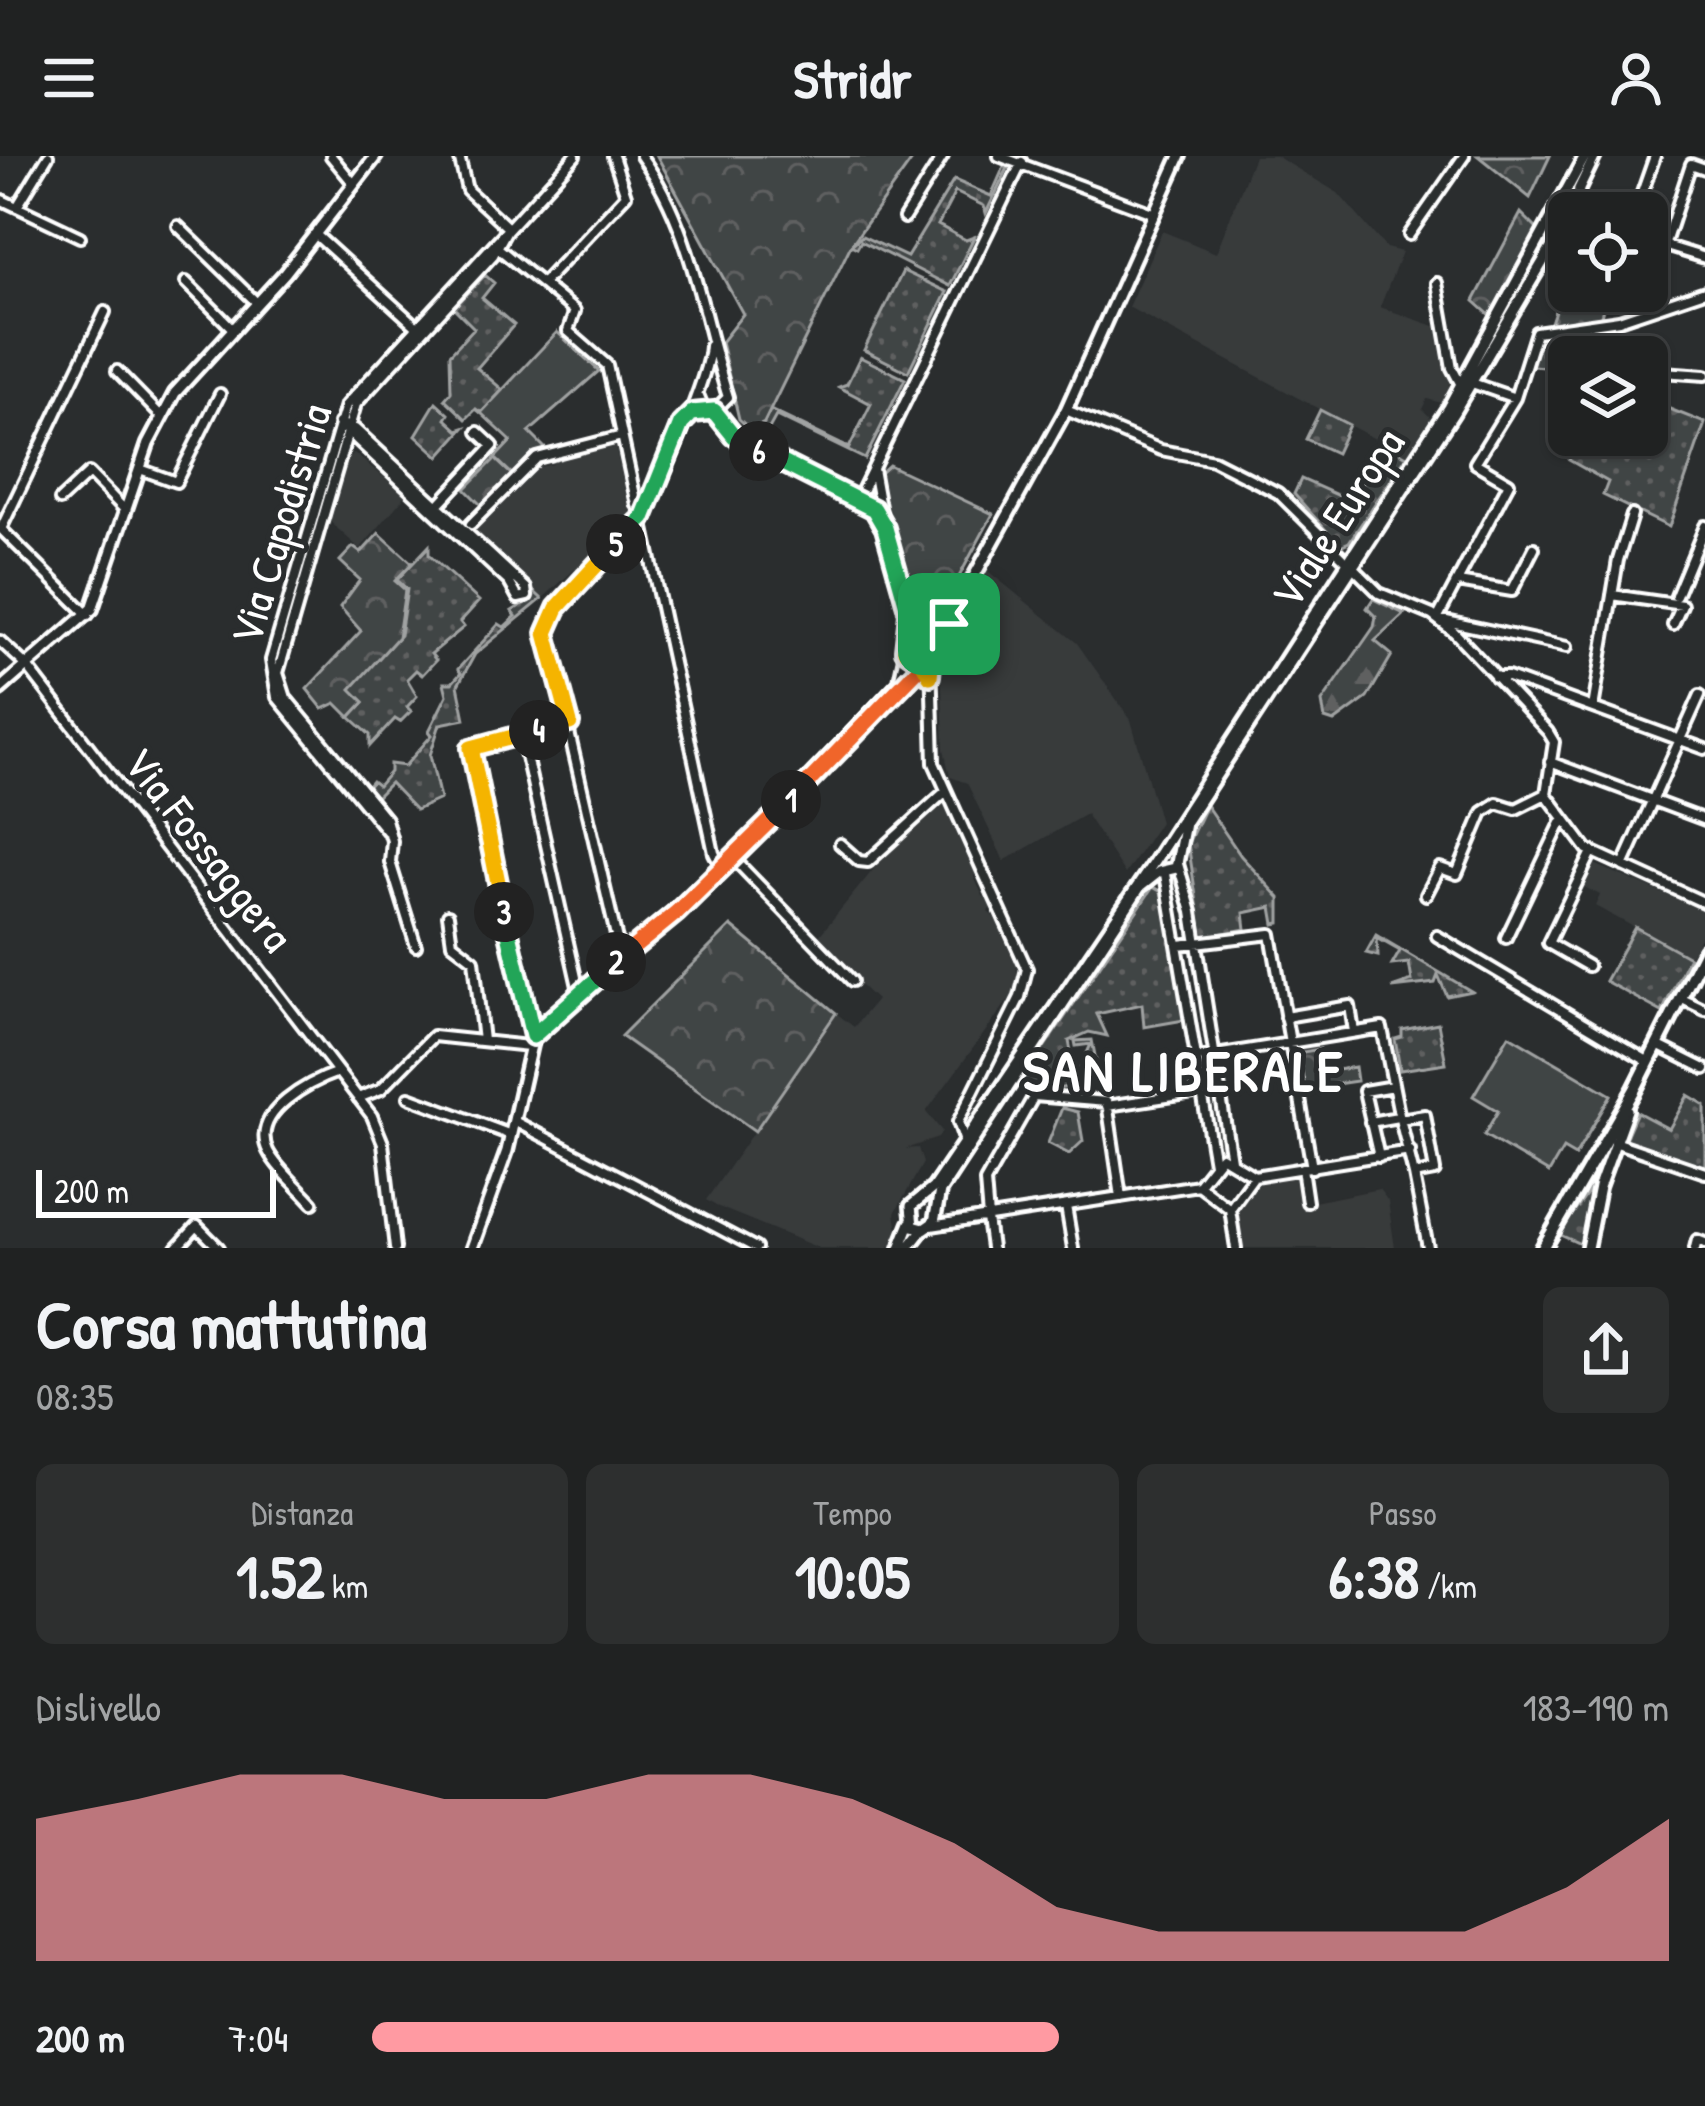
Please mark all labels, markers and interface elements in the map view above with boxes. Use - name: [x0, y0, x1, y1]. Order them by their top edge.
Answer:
- text: Stridr: [793, 42, 912, 115]
- icon: menu: [36, 45, 102, 111]
- icon: person: [1603, 45, 1669, 111]
- map controls: [1548, 192, 1668, 456]
- button: locate: [1548, 192, 1668, 312]
- button: layers: [1548, 336, 1668, 456]
- street label: Via Capodistria: [214, 396, 345, 652]
- street label: Viale Europa: [1256, 416, 1418, 620]
- pin: 6: [729, 421, 789, 481]
- text: 6: [752, 429, 766, 473]
- pin: 5: [586, 514, 646, 574]
- text: 5: [609, 522, 623, 566]
- pin: [898, 573, 1000, 675]
- icon: arrive: [916, 591, 982, 657]
- pin: 4: [509, 700, 569, 760]
- text: 4: [533, 708, 545, 752]
- street label: Via Fossaggera: [110, 734, 308, 963]
- pin: 1: [761, 770, 821, 830]
- text: 1: [785, 778, 797, 822]
- pin: 3: [474, 882, 534, 942]
- text: 3: [497, 890, 511, 934]
- pin: 2: [586, 932, 646, 992]
- text: 2: [608, 940, 624, 984]
- district label: SAN LIBERALE: [1023, 1032, 1345, 1109]
- scale bar: [36, 1164, 276, 1217]
- text: 200 m: [54, 1169, 129, 1213]
- text: Corsa mattutina: [36, 1279, 426, 1369]
- button: share: [1543, 1287, 1669, 1413]
- text: 08:35: [36, 1369, 113, 1422]
- text: Distanza: [251, 1491, 353, 1535]
- text: Tempo: [813, 1491, 892, 1535]
- text: Passo: [1369, 1491, 1437, 1535]
- text: 1.52: [236, 1535, 324, 1617]
- text: 10:05: [795, 1535, 910, 1617]
- text: 6:38: [1329, 1535, 1419, 1617]
- text: km: [324, 1564, 368, 1608]
- text: /km: [1419, 1564, 1477, 1608]
- text: Dislivello: [36, 1680, 161, 1733]
- text: 183–190 m: [1523, 1680, 1669, 1733]
- text: 200 m: [36, 2011, 125, 2064]
- text: 7:04: [228, 2011, 288, 2064]

